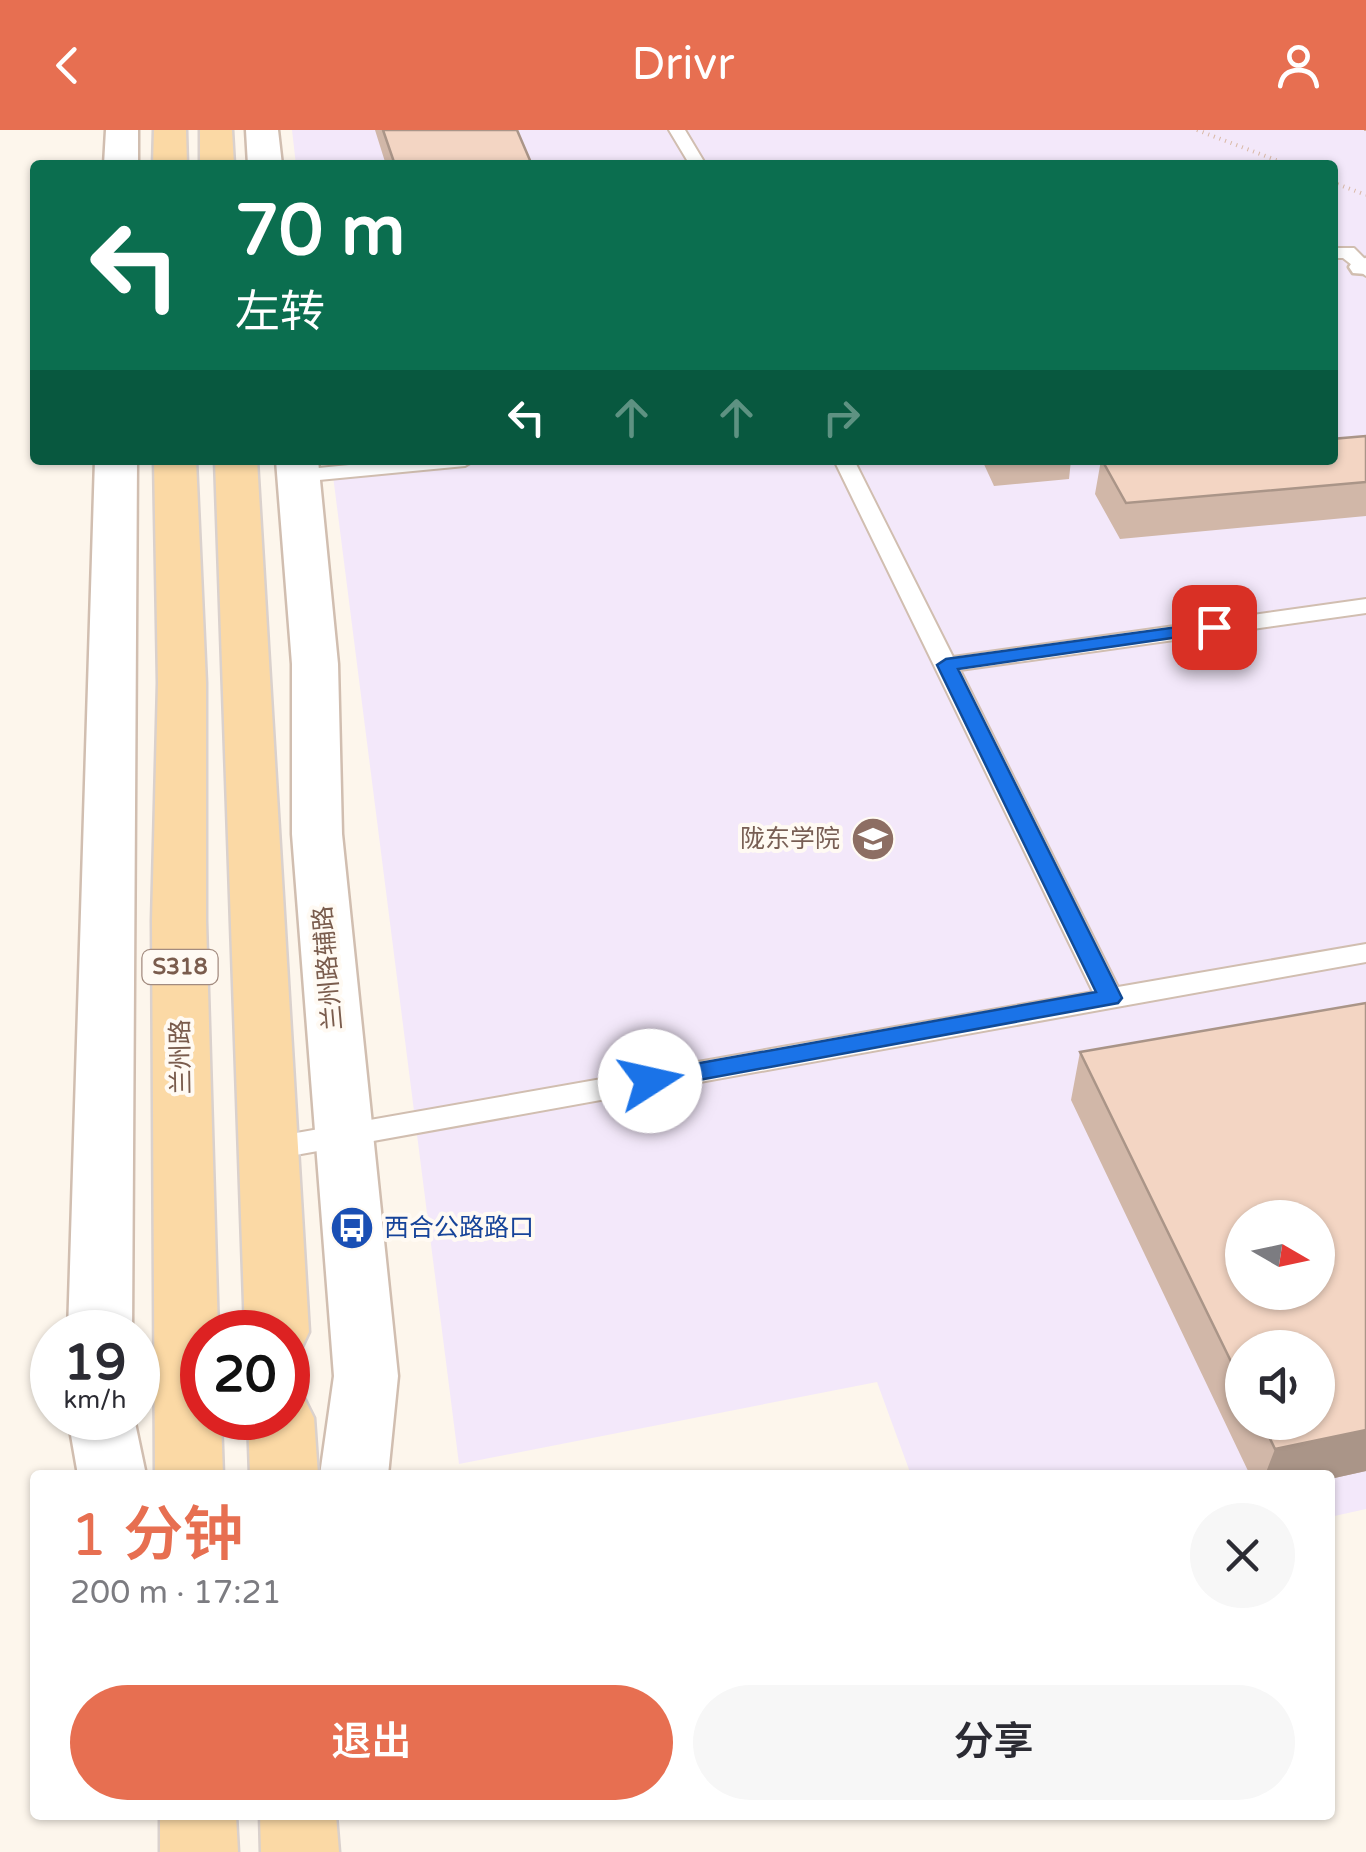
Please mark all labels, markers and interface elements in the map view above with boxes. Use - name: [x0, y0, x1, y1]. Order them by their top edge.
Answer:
- icon: back: [40, 38, 95, 93]
- text: Drivr: [632, 38, 734, 92]
- icon: person: [1271, 38, 1326, 93]
- text: 70 m: [235, 190, 405, 274]
- icon: left: [70, 200, 200, 330]
- text: 左转: [235, 286, 325, 340]
- icon: left: [499, 390, 554, 445]
- icon: ahead: [604, 390, 659, 445]
- icon: ahead: [709, 390, 764, 445]
- icon: right: [814, 390, 869, 445]
- pin: [1172, 585, 1257, 670]
- icon: arrive: [1187, 600, 1242, 655]
- school or university icon: 陇东学院: [850, 816, 896, 862]
- place label: 陇东学院: [740, 824, 840, 854]
- street label: 兰州路辅路: [308, 904, 348, 1032]
- road number: S318: [142, 950, 218, 984]
- street label: 兰州路: [165, 1019, 197, 1095]
- position arrow: [598, 1029, 702, 1133]
- north arrow: [1225, 1200, 1335, 1310]
- map controls: [1225, 1200, 1335, 1440]
- bus stop icon: 西合公路路口: [329, 1205, 375, 1251]
- place label: 西合公路路口: [384, 1213, 534, 1243]
- speed limit sign: 20: [180, 1310, 310, 1440]
- button: sound: [1225, 1330, 1335, 1440]
- text: 19: [64, 1333, 126, 1393]
- text: km/h: [64, 1385, 126, 1415]
- text: 1 分钟: [70, 1500, 243, 1572]
- button: close: [1190, 1503, 1295, 1608]
- text: 200 m · 17:21: [70, 1574, 282, 1612]
- button: 退出: [70, 1685, 673, 1800]
- button: 分享: [693, 1685, 1295, 1800]

